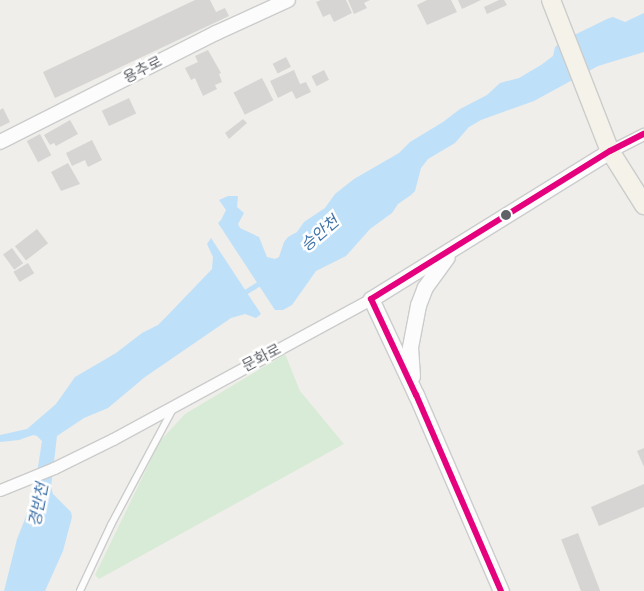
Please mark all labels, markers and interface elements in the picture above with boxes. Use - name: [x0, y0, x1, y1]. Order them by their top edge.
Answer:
- street label: 용추로: [120, 53, 166, 87]
- unlabelled marker: [501, 210, 511, 220]
- water label: 승안천: [297, 212, 343, 256]
- street label: 문화로: [239, 340, 285, 376]
- water label: 경반천: [25, 481, 53, 529]

